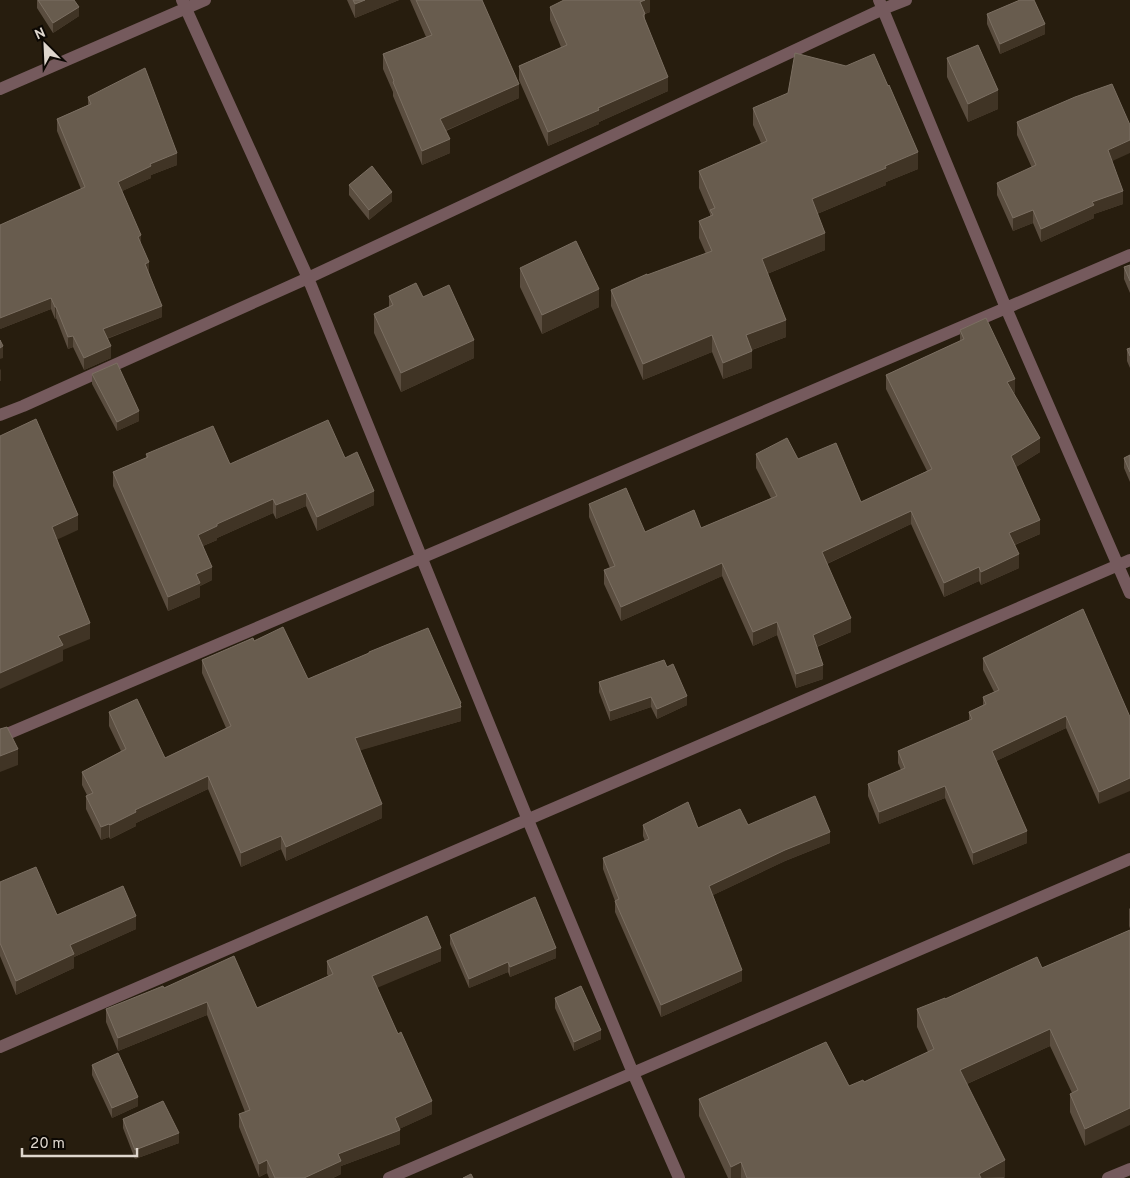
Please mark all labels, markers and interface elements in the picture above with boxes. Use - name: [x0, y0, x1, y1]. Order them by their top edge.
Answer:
- north arrow: [20, 20, 70, 70]
- text: N: [32, 25, 48, 44]
- scale bar: [22, 1126, 138, 1158]
- text: 20 m: [30, 1135, 65, 1154]

